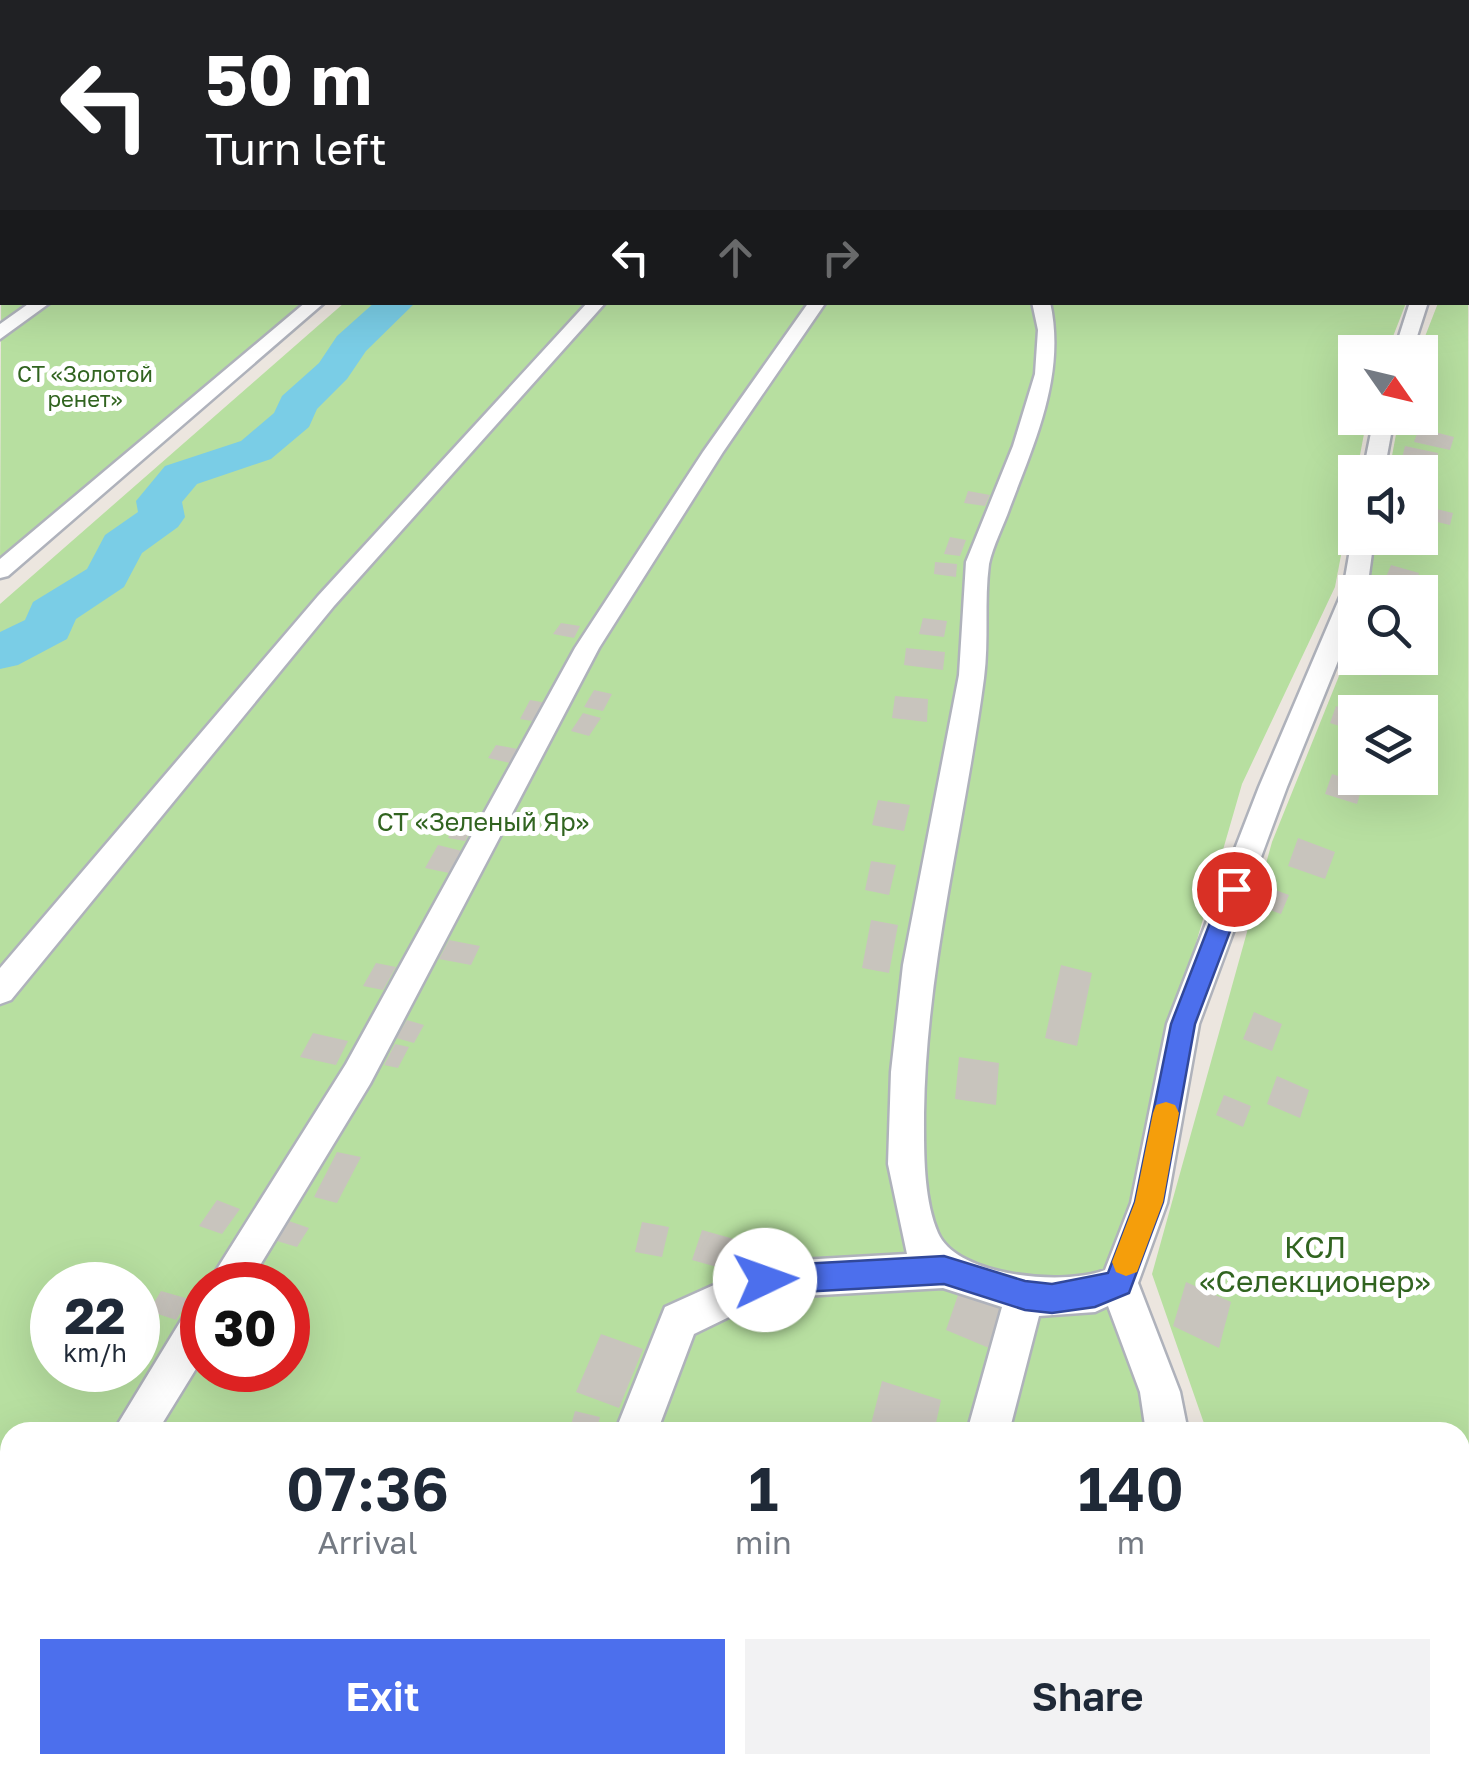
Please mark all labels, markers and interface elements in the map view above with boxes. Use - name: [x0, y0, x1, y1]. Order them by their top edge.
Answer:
- text: 50 m: [205, 36, 372, 120]
- icon: left: [40, 40, 170, 170]
- text: Turn left: [205, 121, 387, 175]
- icon: left: [603, 230, 658, 285]
- icon: ahead: [708, 230, 763, 285]
- icon: right: [813, 230, 868, 285]
- north arrow: [1338, 335, 1438, 435]
- map controls: [1338, 335, 1438, 795]
- park label: СТ «Золотой ренет»: [17, 360, 153, 412]
- button: sound: [1338, 455, 1438, 555]
- button: search: [1338, 575, 1438, 675]
- button: layers: [1338, 695, 1438, 795]
- park label: СТ «Зеленый Яр»: [377, 806, 589, 837]
- pin: [1192, 847, 1277, 932]
- icon: arrive: [1207, 862, 1262, 917]
- position arrow: [713, 1228, 817, 1332]
- park label: КСЛ «Селекционер»: [1199, 1229, 1431, 1299]
- speed limit sign: 30: [180, 1262, 310, 1392]
- text: 22: [64, 1285, 125, 1345]
- text: km/h: [63, 1337, 127, 1368]
- text: 07:36: [286, 1452, 449, 1524]
- text: 1: [748, 1452, 779, 1524]
- text: 140: [1078, 1452, 1184, 1524]
- text: Arrival: [317, 1523, 418, 1561]
- text: min: [735, 1523, 792, 1561]
- text: m: [1117, 1523, 1145, 1561]
- button: Exit: [40, 1639, 725, 1754]
- button: Share: [745, 1639, 1430, 1754]

